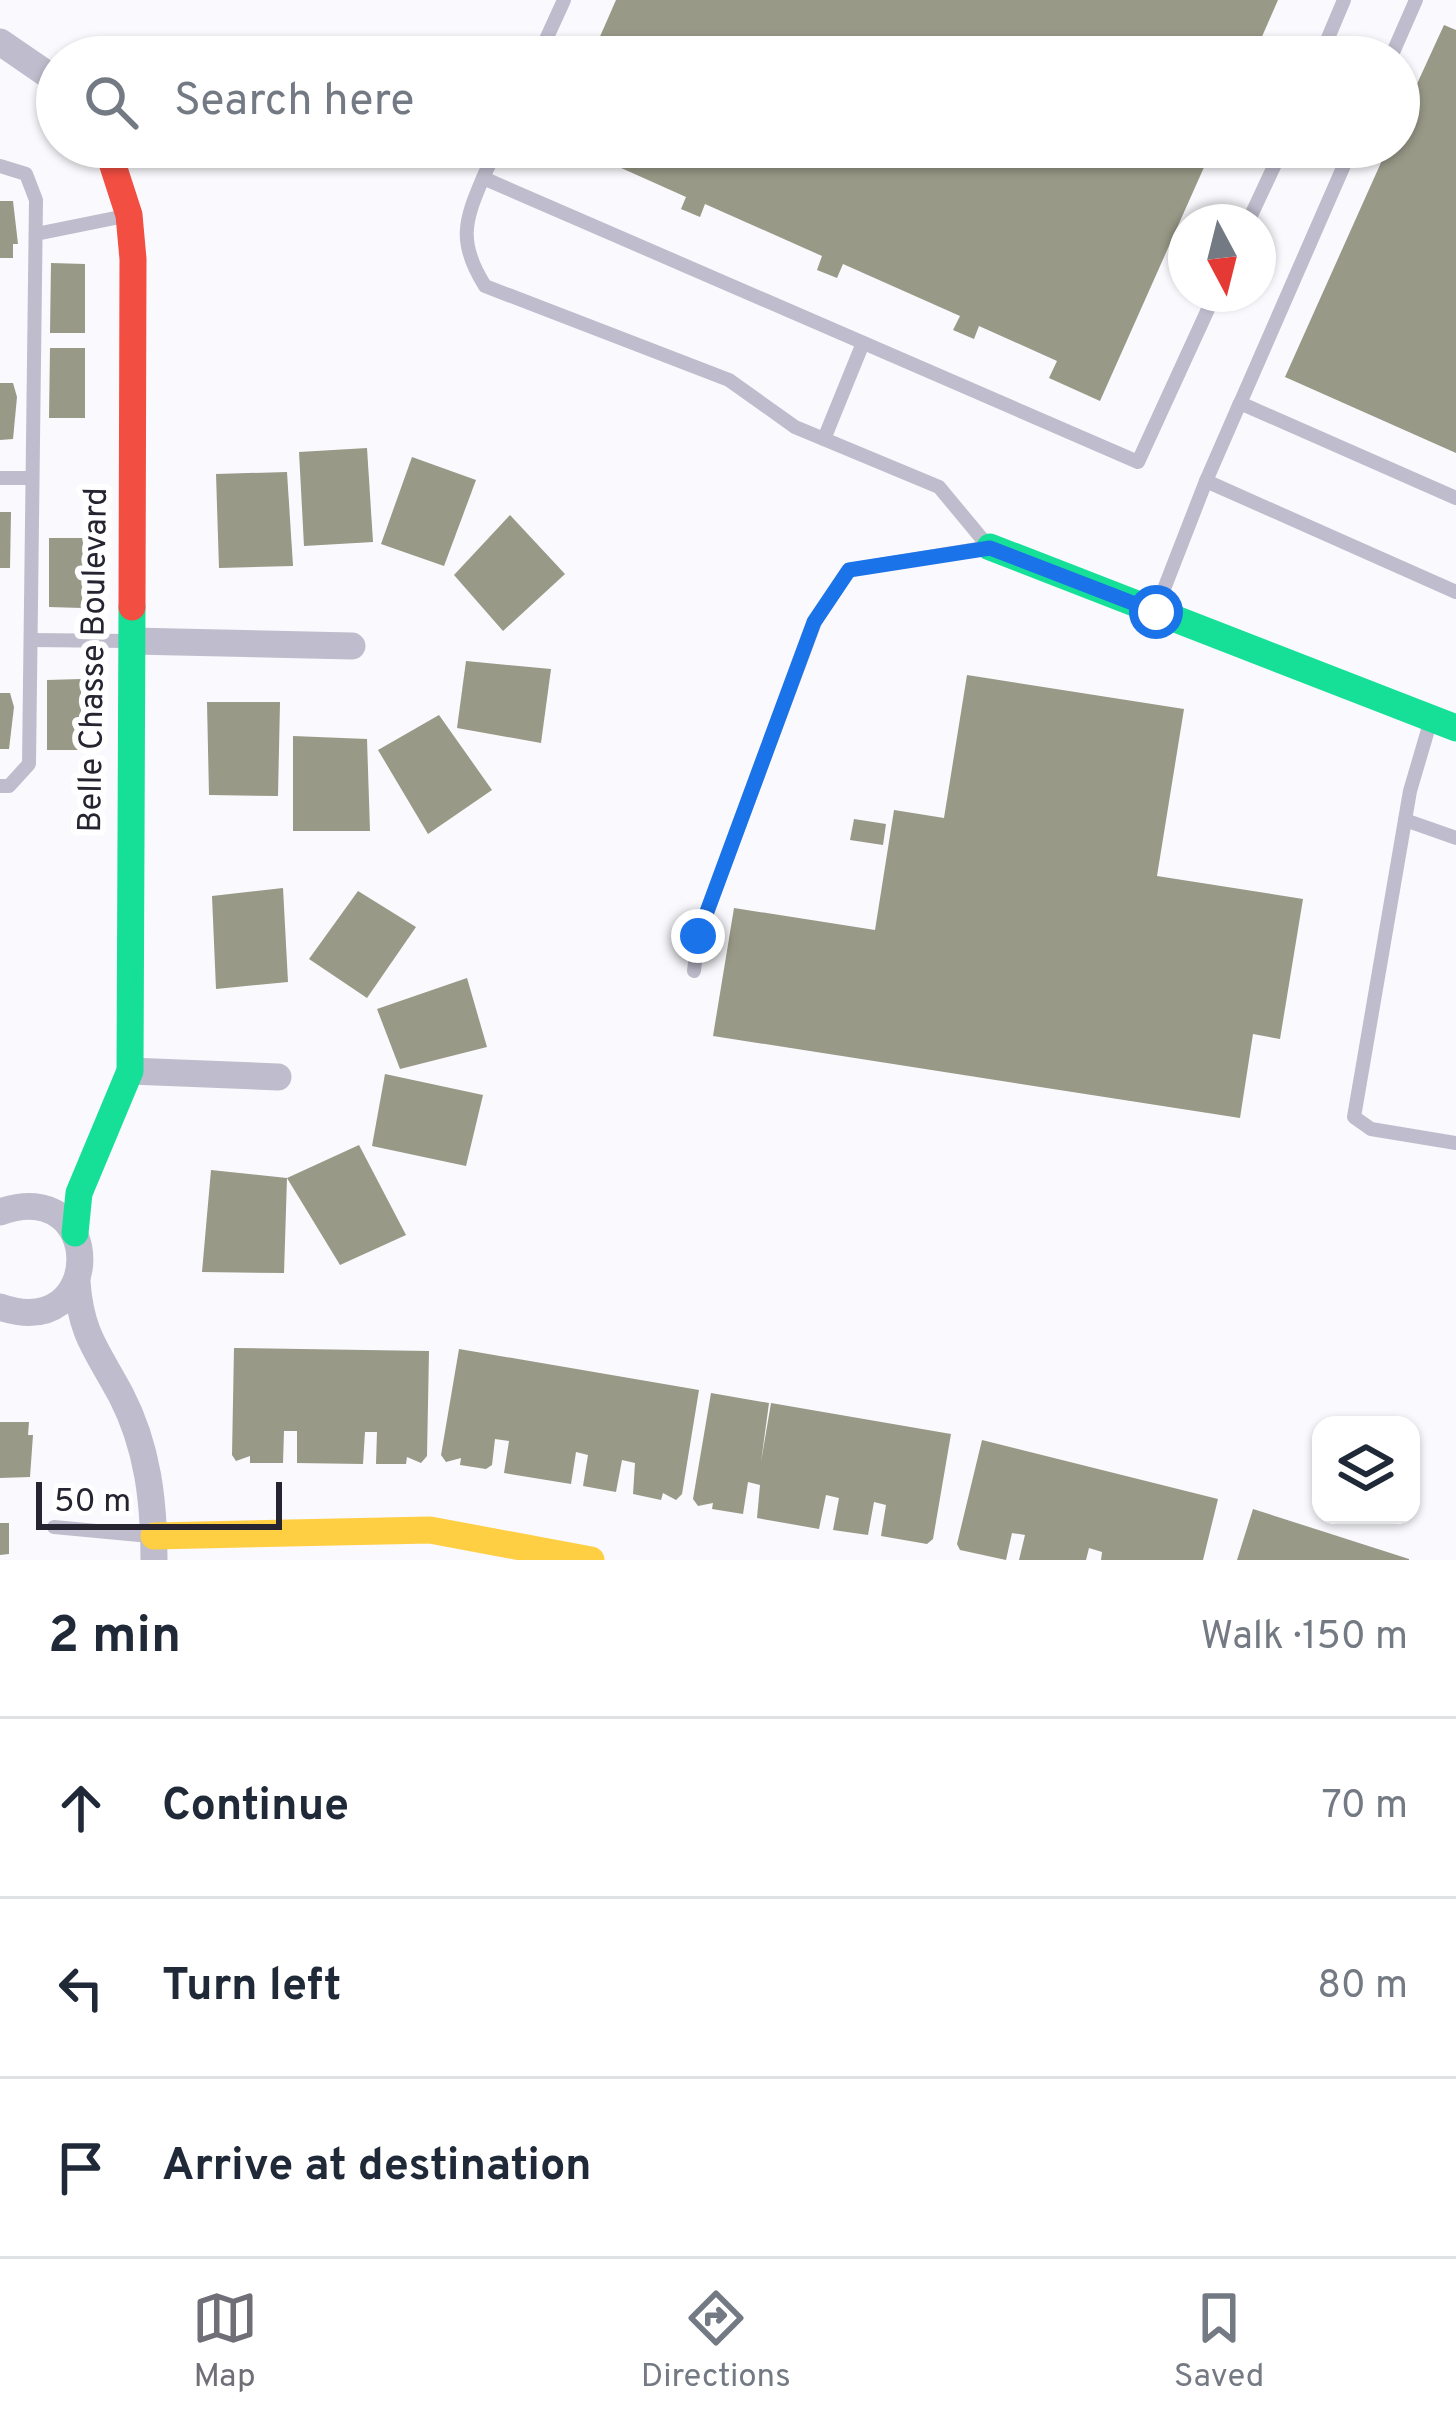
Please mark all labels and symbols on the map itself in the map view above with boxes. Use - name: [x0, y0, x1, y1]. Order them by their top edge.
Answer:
- north arrow: [1168, 204, 1276, 312]
- street label: Belle Chasse Boulevard: [71, 487, 119, 833]
- route start: [1129, 585, 1183, 639]
- route end: [671, 909, 725, 963]
- scale bar: [36, 1476, 282, 1529]

